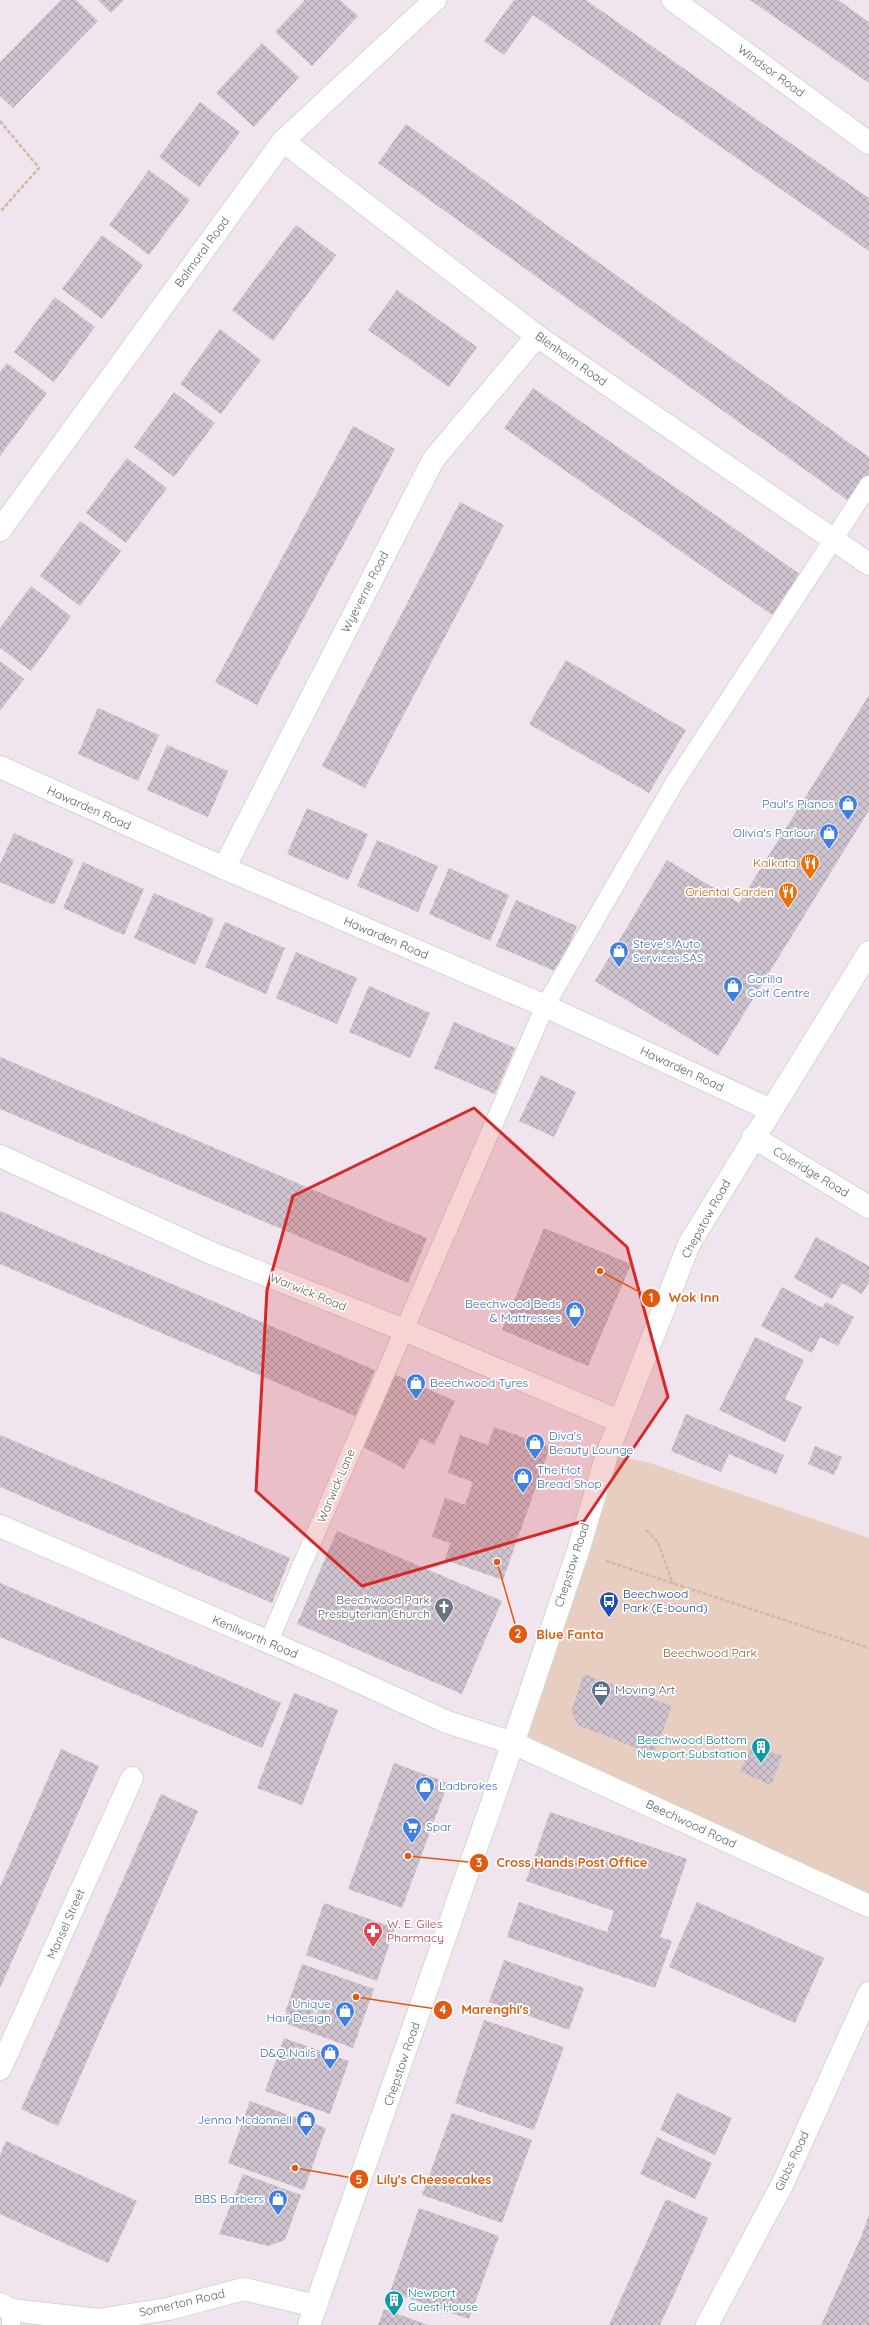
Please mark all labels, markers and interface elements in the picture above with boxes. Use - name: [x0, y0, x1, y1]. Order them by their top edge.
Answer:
- street label: Windsor Road: [735, 41, 808, 100]
- street label: Balmoral Road: [171, 213, 232, 290]
- street label: Blenheim Road: [532, 328, 610, 389]
- street label: Wyeverne Road: [338, 548, 392, 635]
- street label: Hawarden Road: [45, 782, 134, 833]
- shop icon: Paul's Pianos: [837, 793, 859, 821]
- place label: Paul's Pianos: [762, 796, 834, 811]
- shop icon: Olivia's Parlour: [818, 822, 840, 850]
- place label: Olivia's Parlour: [733, 825, 815, 840]
- restaurant icon: Kalkata: [799, 852, 821, 880]
- place label: Kalkata: [753, 855, 796, 870]
- restaurant icon: Oriental Garden: [777, 881, 799, 909]
- place label: Oriental Garden: [685, 884, 774, 899]
- street label: Hawarden Road: [342, 913, 431, 962]
- place label: Steve's Auto Services SAS: [633, 936, 704, 965]
- shop icon: Steve's Auto Services SAS: [608, 940, 630, 968]
- place label: Gorilla Golf Centre: [747, 971, 810, 1000]
- shop icon: Gorilla Golf Centre: [722, 975, 744, 1003]
- street label: Hawarden Road: [638, 1043, 726, 1094]
- street label: Coleridge Road: [771, 1143, 852, 1200]
- street label: Chepstow Road: [678, 1177, 733, 1261]
- street label: Warwick Road: [268, 1269, 349, 1314]
- callout: Wok Inn: [641, 1285, 727, 1310]
- text: Wok Inn: [669, 1289, 719, 1305]
- text: 1: [649, 1290, 653, 1305]
- place label: Beechwood Beds & Mattresses: [465, 1296, 561, 1325]
- shop icon: Beechwood Beds & Mattresses: [564, 1300, 586, 1328]
- shop icon: Beechwood Tyres: [405, 1372, 427, 1400]
- place label: Beechwood Tyres: [430, 1375, 529, 1390]
- place label: Diva's Beauty Lounge: [549, 1428, 633, 1457]
- shop icon: Diva's Beauty Lounge: [524, 1432, 546, 1460]
- street label: Warwick Lane: [313, 1446, 358, 1525]
- place label: The Hot Bread Shop: [537, 1462, 602, 1491]
- shop icon: The Hot Bread Shop: [512, 1466, 534, 1494]
- street label: Chepstow Road: [551, 1521, 592, 1609]
- place label: Beechwood Park (E-bound): [623, 1586, 708, 1615]
- bus stop icon: Beechwood Park (E-bound): [598, 1590, 620, 1618]
- place label: Beechwood Park Presbyterian Church: [318, 1592, 430, 1621]
- church icon: Beechwood Park Presbyterian Church: [433, 1596, 455, 1624]
- street label: Kenilworth Road: [210, 1612, 300, 1661]
- callout: Blue Fanta: [508, 1622, 612, 1647]
- text: 2: [515, 1626, 522, 1641]
- text: Blue Fanta: [536, 1626, 604, 1642]
- park label: Beechwood Park: [663, 1645, 757, 1660]
- office icon: Moving Art: [590, 1679, 612, 1707]
- place label: Moving Art: [615, 1682, 675, 1697]
- place label: Beechwood Bottom Newport Substation: [637, 1732, 747, 1761]
- building icon: Beechwood Bottom Newport Substation: [750, 1736, 772, 1764]
- shop icon: Ladbrokes: [414, 1775, 436, 1803]
- place label: Ladbrokes: [439, 1778, 498, 1793]
- street label: Beechwood Road: [644, 1796, 739, 1851]
- supermarket icon: Spar: [401, 1816, 423, 1844]
- place label: Spar: [426, 1819, 452, 1834]
- callout: Cross Hands Post Office: [469, 1850, 656, 1875]
- text: Cross Hands Post Office: [497, 1854, 648, 1870]
- text: 3: [476, 1855, 482, 1870]
- street label: Mansel Street: [43, 1886, 88, 1961]
- place label: W. E. Giles Pharmacy: [387, 1916, 444, 1945]
- pharmacy icon: W. E. Giles Pharmacy: [362, 1920, 384, 1948]
- place label: Unique Hair Design: [266, 1996, 331, 2025]
- callout: Marenghi's: [433, 1997, 537, 2022]
- shop icon: Unique Hair Design: [334, 2000, 356, 2028]
- text: Marenghi's: [461, 2001, 529, 2017]
- text: 4: [439, 2002, 447, 2017]
- street label: Chepstow Road: [380, 2020, 423, 2108]
- shop icon: D&Q Nails: [319, 2042, 341, 2070]
- place label: D&Q Nails: [260, 2045, 316, 2060]
- shop icon: Jenna Mcdonnell: [295, 2109, 317, 2137]
- place label: Jenna Mcdonnell: [197, 2112, 292, 2127]
- street label: Gibbs Road: [771, 2129, 812, 2193]
- callout: Lily's Cheesecakes: [349, 2167, 500, 2192]
- text: Lily's Cheesecakes: [377, 2171, 492, 2187]
- text: 5: [356, 2172, 363, 2187]
- shop icon: BBS Barbers: [267, 2188, 289, 2216]
- place label: BBS Barbers: [194, 2191, 264, 2206]
- street label: Somerton Road: [138, 2285, 226, 2320]
- place label: Newport Guest House: [408, 2285, 478, 2314]
- building icon: Newport Guest House: [383, 2289, 405, 2317]

